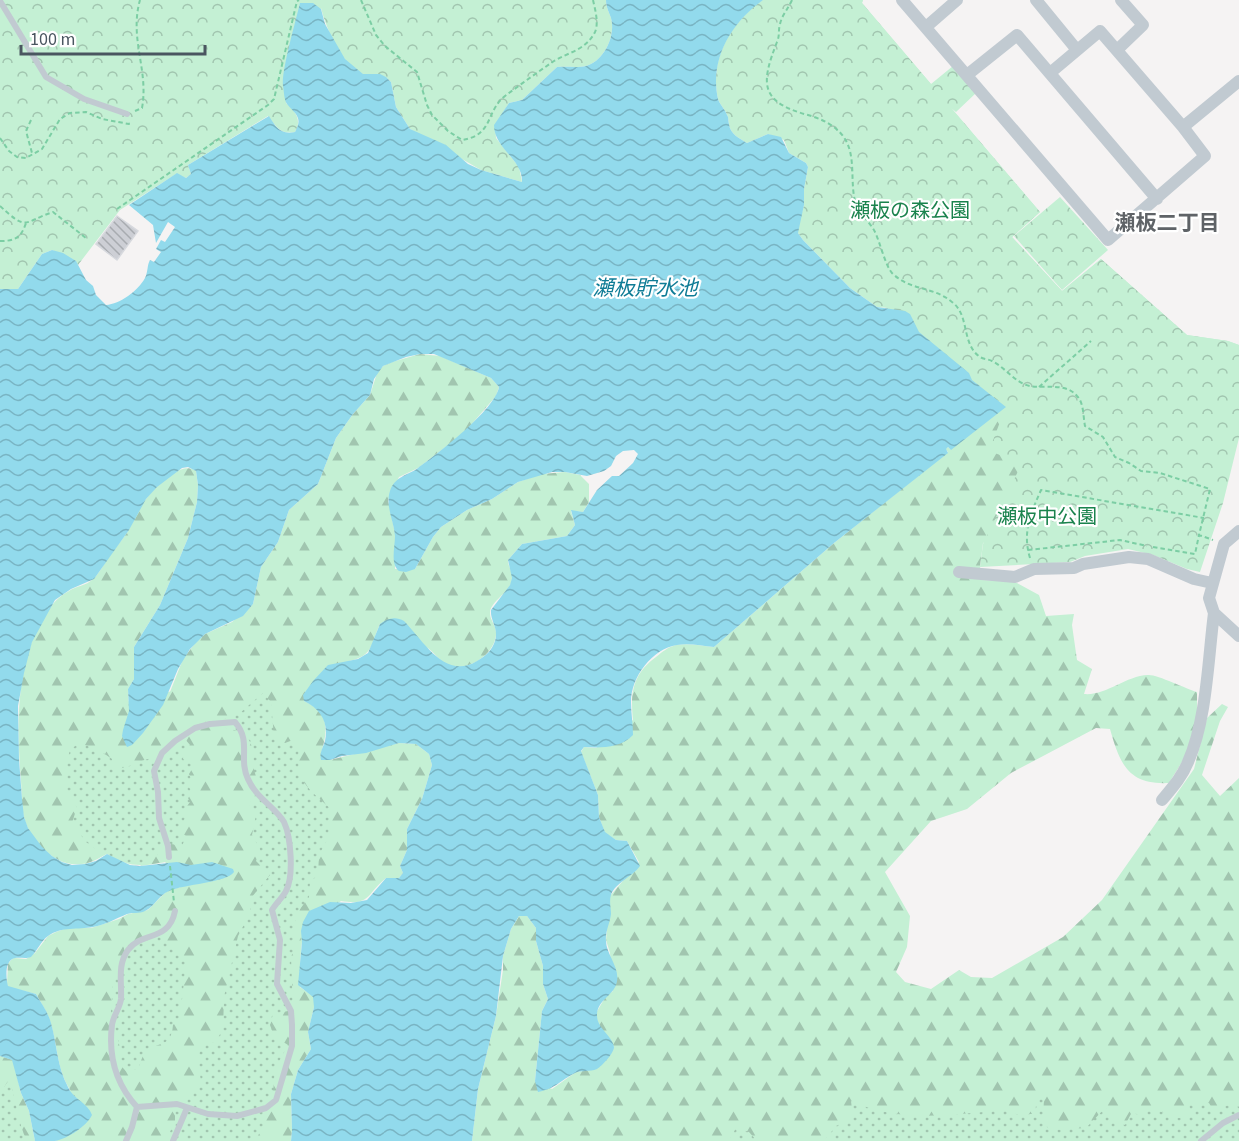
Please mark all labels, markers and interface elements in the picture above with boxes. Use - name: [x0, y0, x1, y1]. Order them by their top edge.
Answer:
- scale bar: [21, 18, 206, 56]
- text: 100 m: [30, 27, 75, 52]
- park label: 瀬板の森公園: [850, 197, 970, 225]
- district label: 瀬板二丁目: [1115, 208, 1220, 238]
- water label: 瀬板貯水池: [593, 273, 699, 303]
- park label: 瀬板中公園: [997, 503, 1097, 531]

